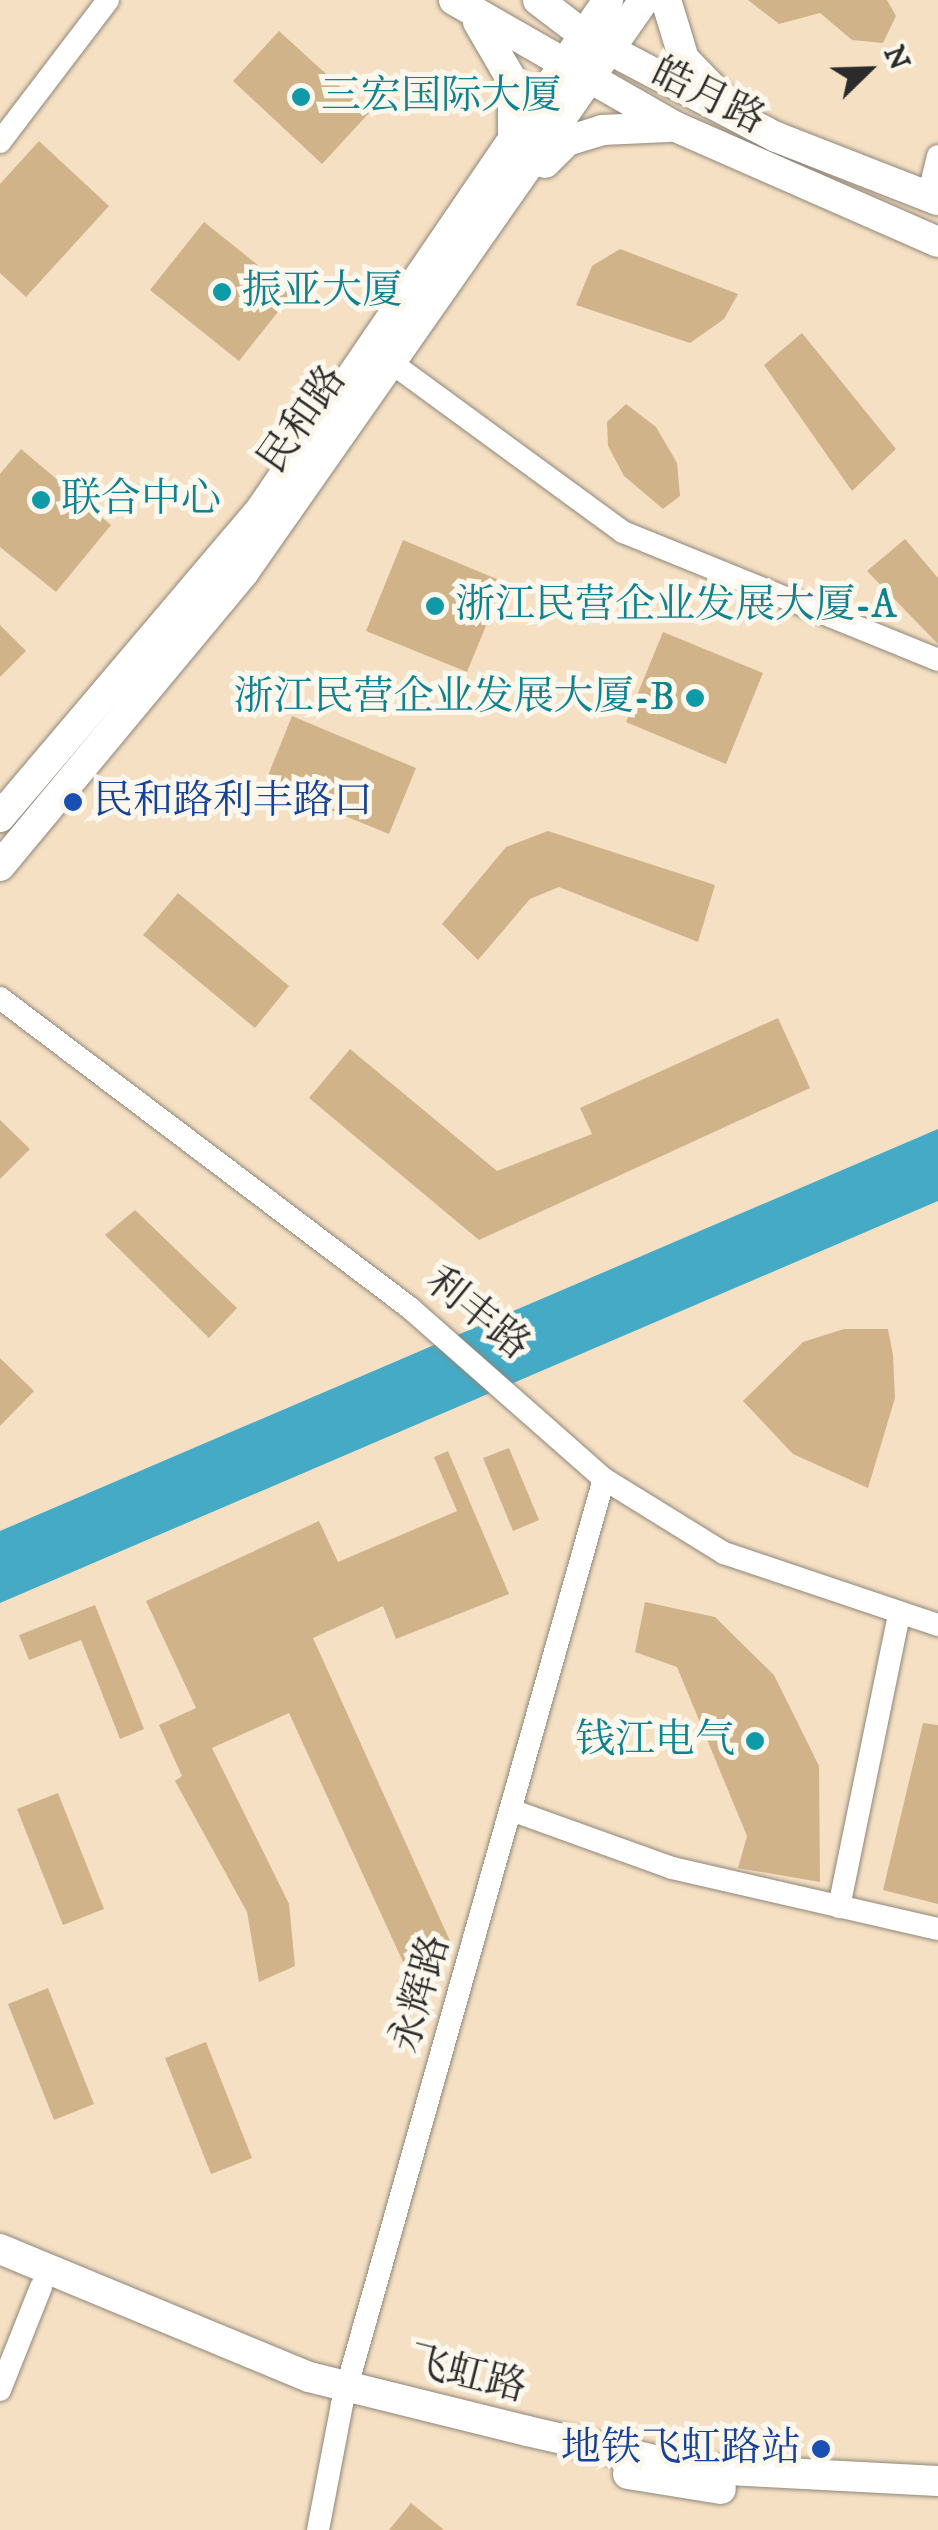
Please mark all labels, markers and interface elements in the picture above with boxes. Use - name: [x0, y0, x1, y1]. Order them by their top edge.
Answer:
- north arrow: [818, 20, 918, 120]
- text: N: [875, 41, 917, 75]
- street label: 皓月路: [644, 49, 772, 145]
- place label: 三宏国际大厦: [321, 73, 561, 121]
- marker: 三宏国际大厦: [290, 86, 312, 108]
- place label: 振亚大厦: [242, 268, 402, 316]
- marker: 振亚大厦: [211, 281, 233, 303]
- street label: 民和路: [249, 357, 357, 483]
- place label: 联合中心: [61, 476, 221, 524]
- marker: 联合中心: [30, 489, 52, 511]
- place label: 浙江民营企业发展大厦-A: [455, 582, 897, 630]
- marker: 浙江民营企业发展大厦-A: [424, 595, 446, 617]
- place label: 浙江民营企业发展大厦-B: [233, 674, 675, 722]
- marker: 浙江民营企业发展大厦-B: [684, 687, 706, 709]
- place label: 民和路利丰路口: [93, 778, 373, 826]
- marker: 民和路利丰路口: [62, 791, 84, 813]
- street label: 利丰路: [415, 1258, 539, 1370]
- place label: 钱江电气: [575, 1717, 735, 1765]
- marker: 钱江电气: [744, 1730, 766, 1752]
- street label: 永辉路: [381, 1930, 461, 2058]
- street label: 飞虹路: [403, 2337, 531, 2413]
- place label: 地铁飞虹路站: [561, 2425, 801, 2473]
- marker: 地铁飞虹路站: [810, 2438, 832, 2460]

